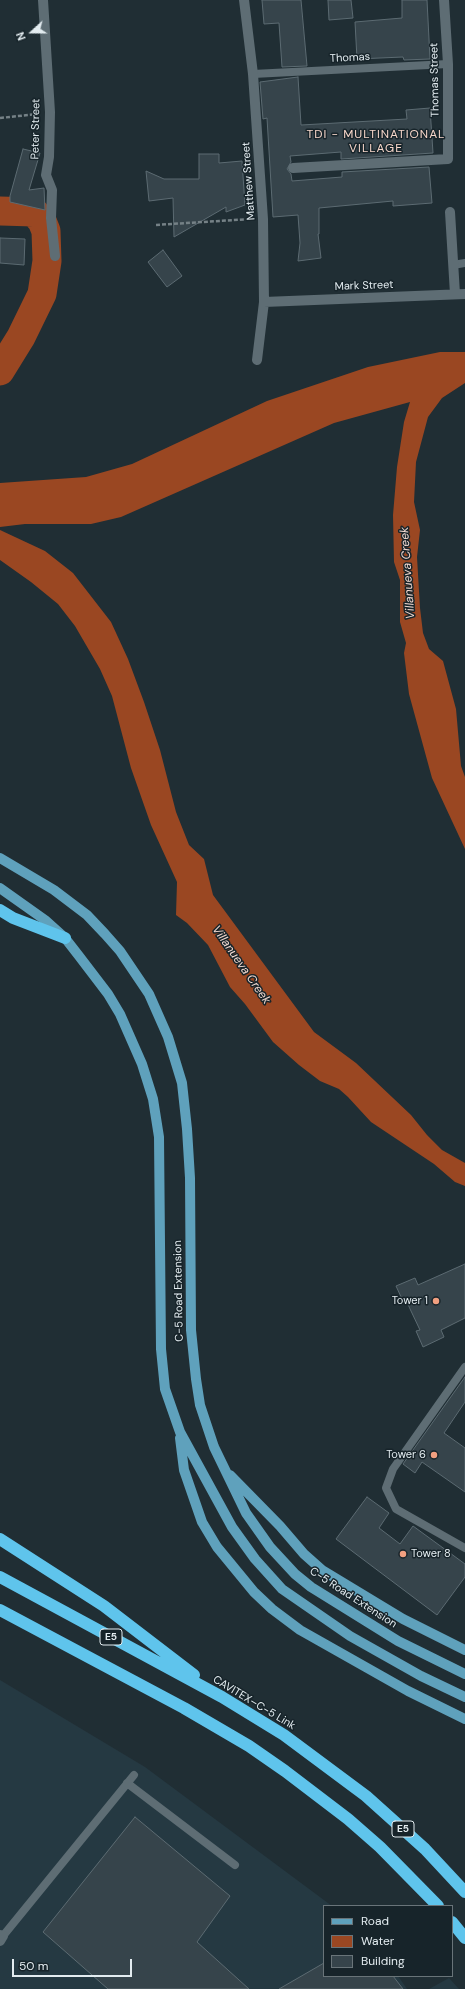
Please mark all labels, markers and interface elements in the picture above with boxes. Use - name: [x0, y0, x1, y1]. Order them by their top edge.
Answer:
- north arrow: [12, 12, 52, 52]
- text: N: [13, 30, 29, 43]
- street label: Thomas Street: [428, 43, 442, 117]
- street label: Thomas: [330, 50, 370, 66]
- street label: Peter Street: [29, 99, 43, 159]
- district label: TDI - MULTINATIONAL VILLAGE: [307, 128, 445, 156]
- street label: Matthew Street: [240, 141, 258, 221]
- street label: Mark Street: [334, 278, 394, 294]
- water label: Villanueva Creek: [398, 526, 418, 620]
- water label: Villanueva Creek: [209, 923, 273, 1007]
- street label: C-5 Road Extension: [172, 1240, 186, 1342]
- place label: Tower 1: [392, 1294, 428, 1308]
- marker: Tower 1: [431, 1296, 441, 1306]
- place label: Tower 6: [386, 1448, 426, 1462]
- marker: Tower 6: [429, 1450, 439, 1460]
- place label: Tower 8: [411, 1547, 451, 1561]
- marker: Tower 8: [398, 1549, 408, 1559]
- street label: C-5 Road Extension: [307, 1565, 399, 1631]
- road number: E5: [100, 1629, 122, 1645]
- street label: CAVITEX–C-5 Link: [210, 1673, 298, 1733]
- road number: E5: [392, 1821, 414, 1837]
- legend: [323, 1905, 453, 1977]
- text: Road: [361, 1913, 389, 1929]
- text: Water: [361, 1933, 394, 1949]
- scale bar: [14, 1951, 134, 1977]
- text: Building: [361, 1953, 405, 1969]
- text: 50 m: [19, 1958, 48, 1974]

